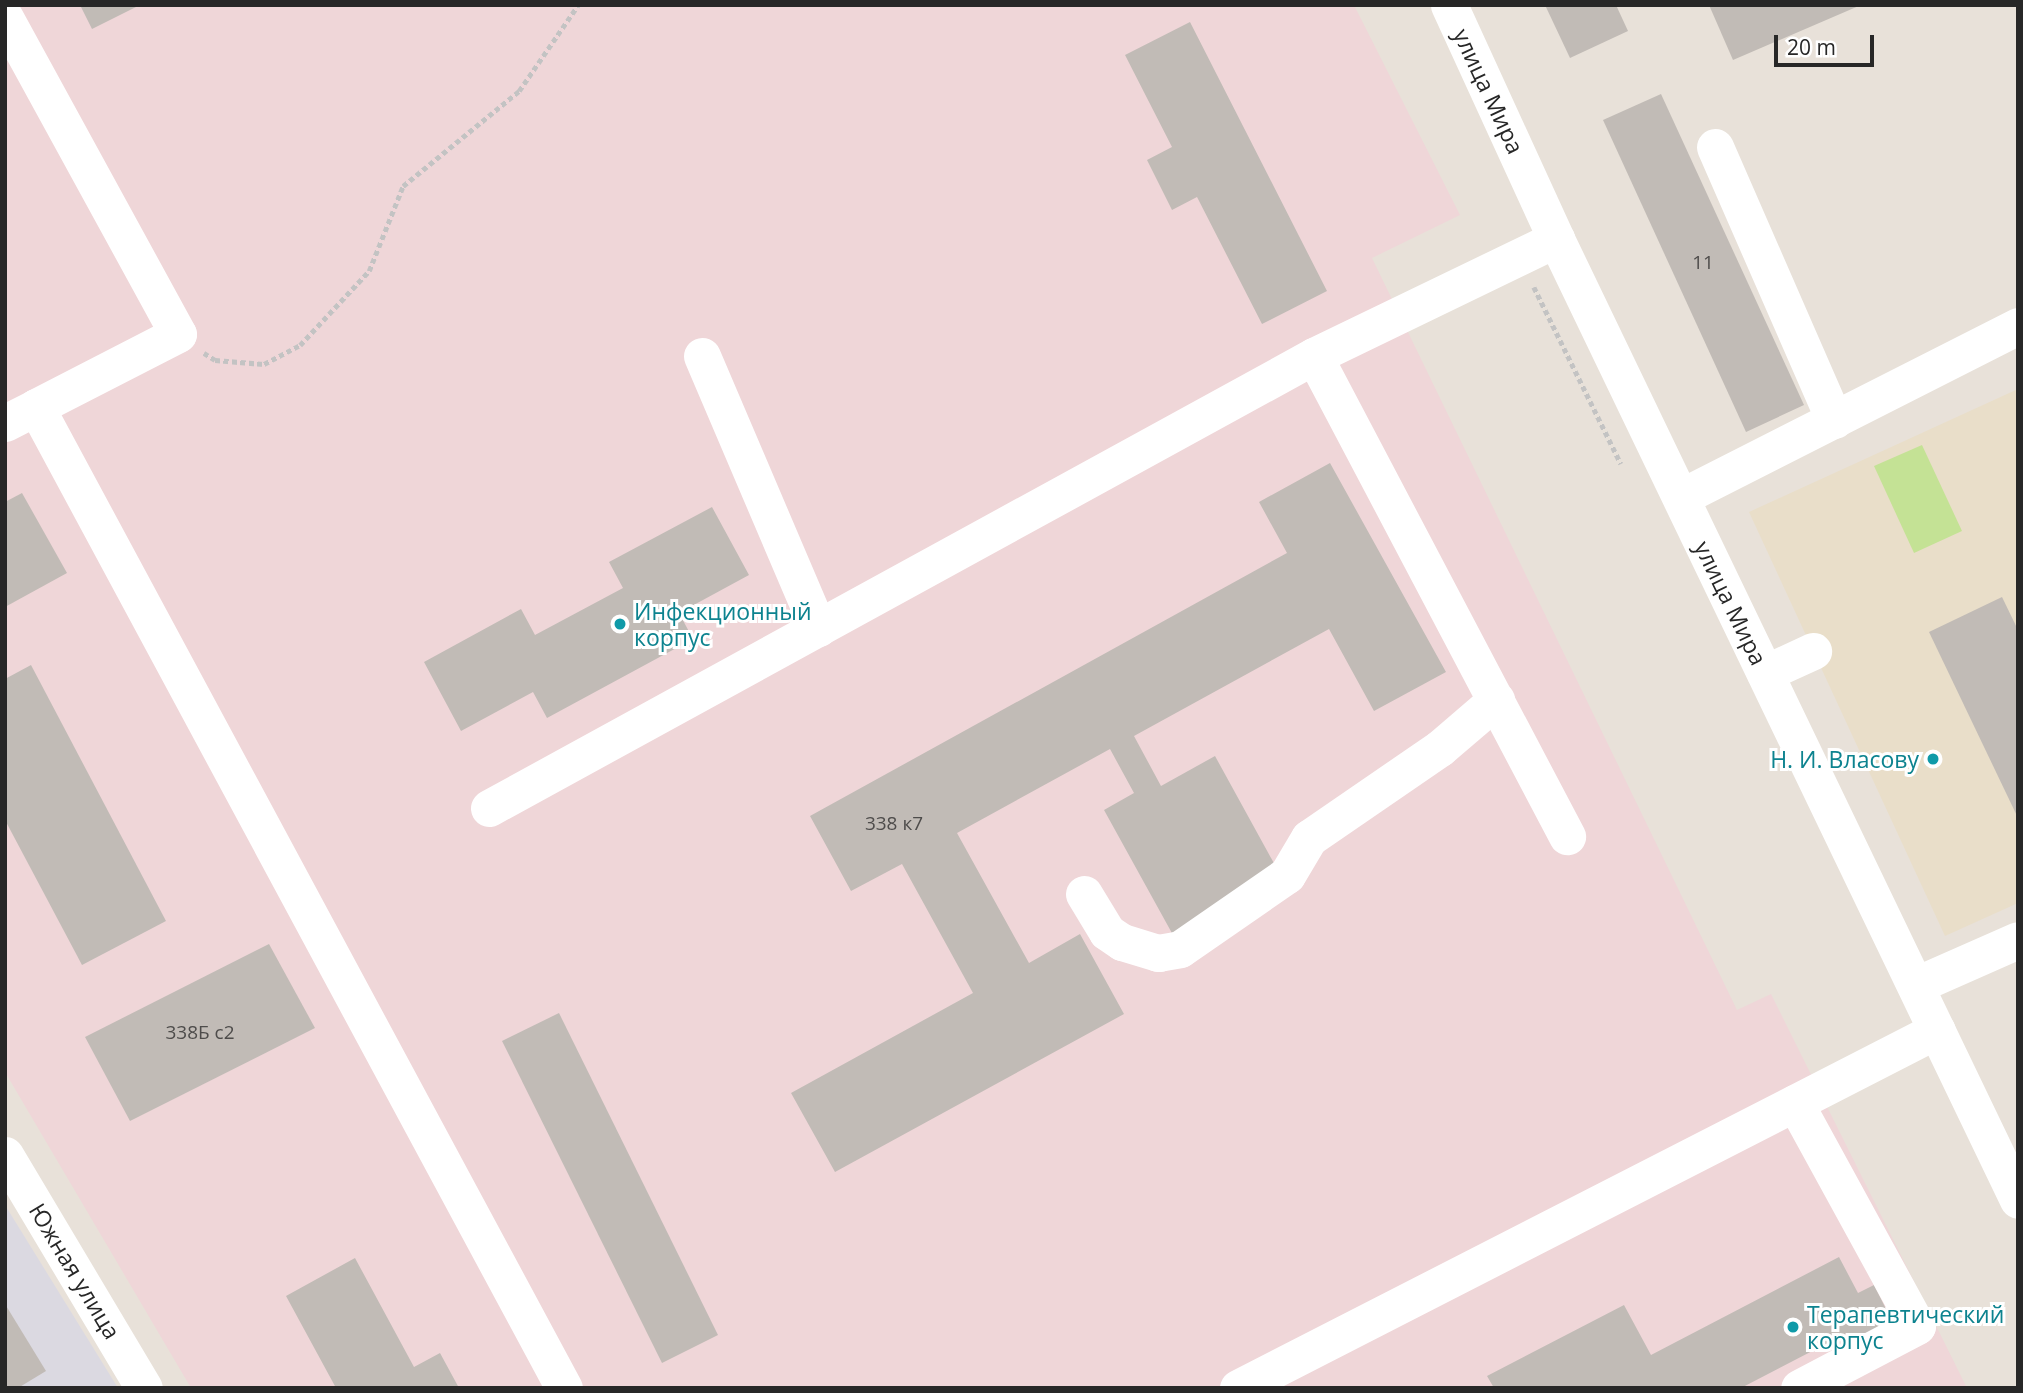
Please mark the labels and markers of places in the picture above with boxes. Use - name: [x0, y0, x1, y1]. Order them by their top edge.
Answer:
- place label: Инфекционный корпус: [634, 597, 812, 651]
- marker: Инфекционный корпус: [612, 616, 628, 632]
- place label: Н. И. Власову: [1770, 745, 1919, 773]
- marker: Н. И. Власову: [1925, 751, 1941, 767]
- place label: Терапевтический корпус: [1807, 1300, 2004, 1354]
- marker: Терапевтический корпус: [1785, 1319, 1801, 1335]

